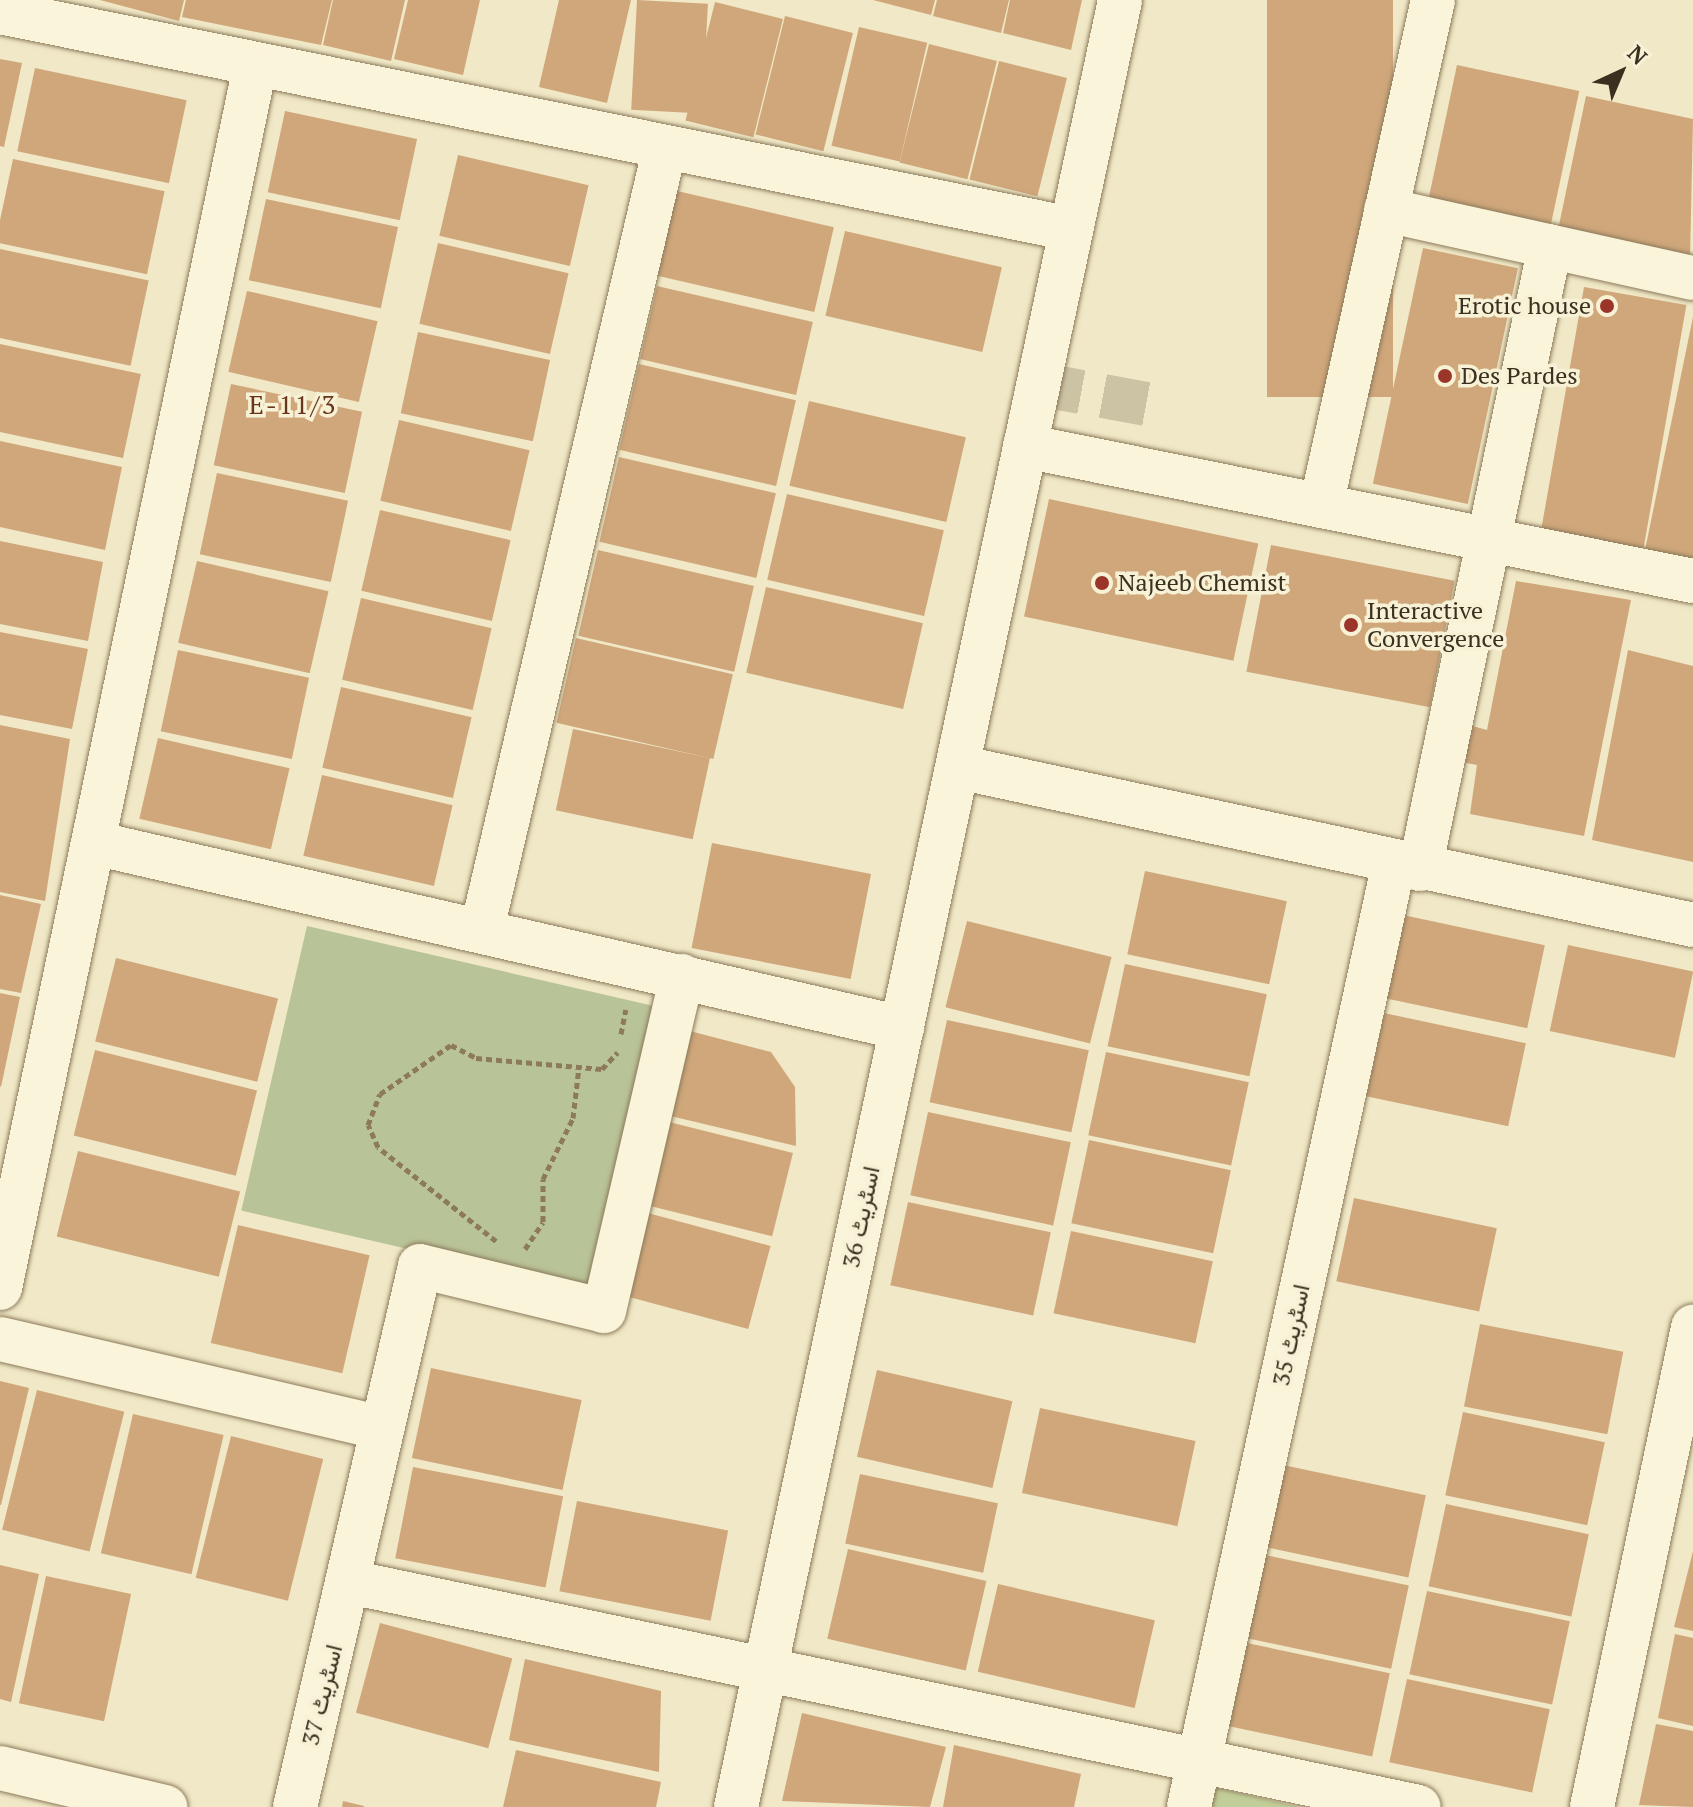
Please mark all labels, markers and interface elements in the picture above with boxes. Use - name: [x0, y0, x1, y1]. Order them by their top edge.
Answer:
- north arrow: [1581, 32, 1661, 112]
- text: N: [1622, 38, 1654, 71]
- place label: Erotic house: [1458, 292, 1591, 320]
- marker: Erotic house: [1598, 297, 1616, 315]
- place label: Des Pardes: [1461, 362, 1578, 390]
- marker: Des Pardes: [1436, 367, 1454, 385]
- district label: E-11/3: [249, 389, 337, 421]
- place label: Najeeb Chemist: [1118, 569, 1287, 597]
- marker: Najeeb Chemist: [1093, 574, 1111, 592]
- place label: Interactive Convergence: [1367, 597, 1504, 653]
- marker: Interactive Convergence: [1342, 616, 1360, 634]
- street label: اسٹریٹ 36: [836, 1164, 886, 1270]
- street label: اسٹریٹ 35: [1266, 1282, 1316, 1388]
- street label: اسٹریٹ 37: [296, 1642, 348, 1748]

